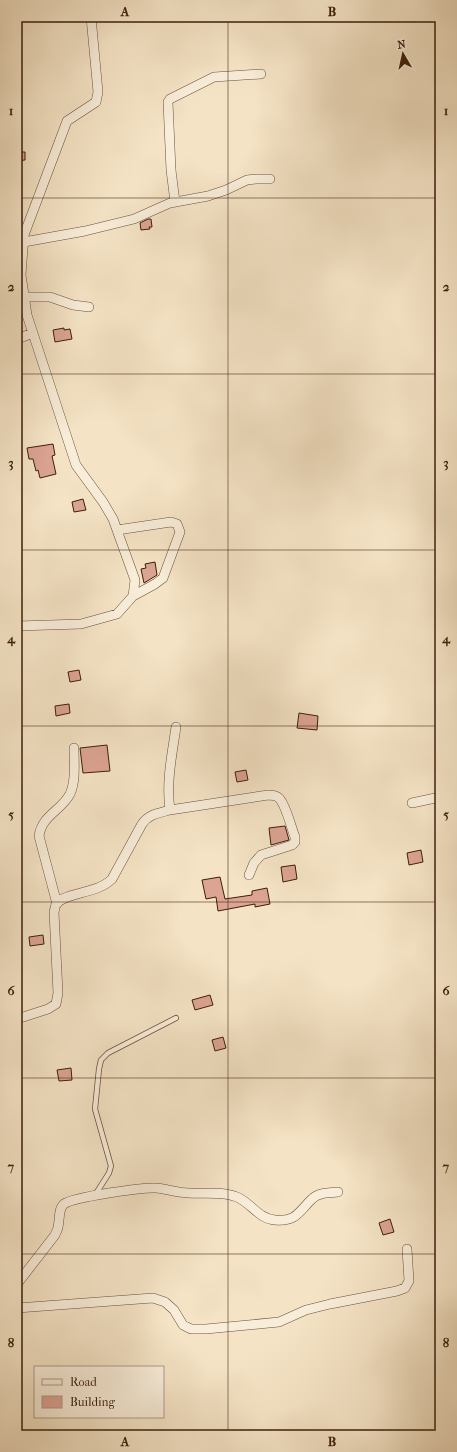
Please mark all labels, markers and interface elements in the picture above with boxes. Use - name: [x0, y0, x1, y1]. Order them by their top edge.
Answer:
- text: A: [120, 4, 130, 19]
- text: B: [328, 4, 337, 19]
- north arrow: [383, 34, 423, 74]
- text: N: [396, 37, 407, 52]
- text: 1: [9, 103, 14, 118]
- text: 1: [444, 103, 449, 118]
- text: 2: [8, 279, 15, 294]
- text: 2: [443, 279, 450, 294]
- text: 3: [8, 455, 14, 471]
- text: 3: [443, 455, 449, 471]
- text: 4: [6, 631, 16, 647]
- text: 4: [441, 631, 451, 647]
- text: 5: [8, 807, 14, 822]
- text: 5: [443, 807, 449, 822]
- text: 6: [7, 983, 15, 998]
- text: 6: [442, 983, 450, 998]
- text: 7: [7, 1159, 15, 1174]
- text: 7: [442, 1159, 450, 1174]
- text: 8: [8, 1335, 15, 1350]
- text: 8: [443, 1335, 450, 1350]
- legend: [34, 1366, 164, 1418]
- text: Road: [70, 1375, 97, 1389]
- text: Building: [70, 1395, 115, 1409]
- text: A: [120, 1434, 130, 1449]
- text: B: [328, 1434, 337, 1449]

